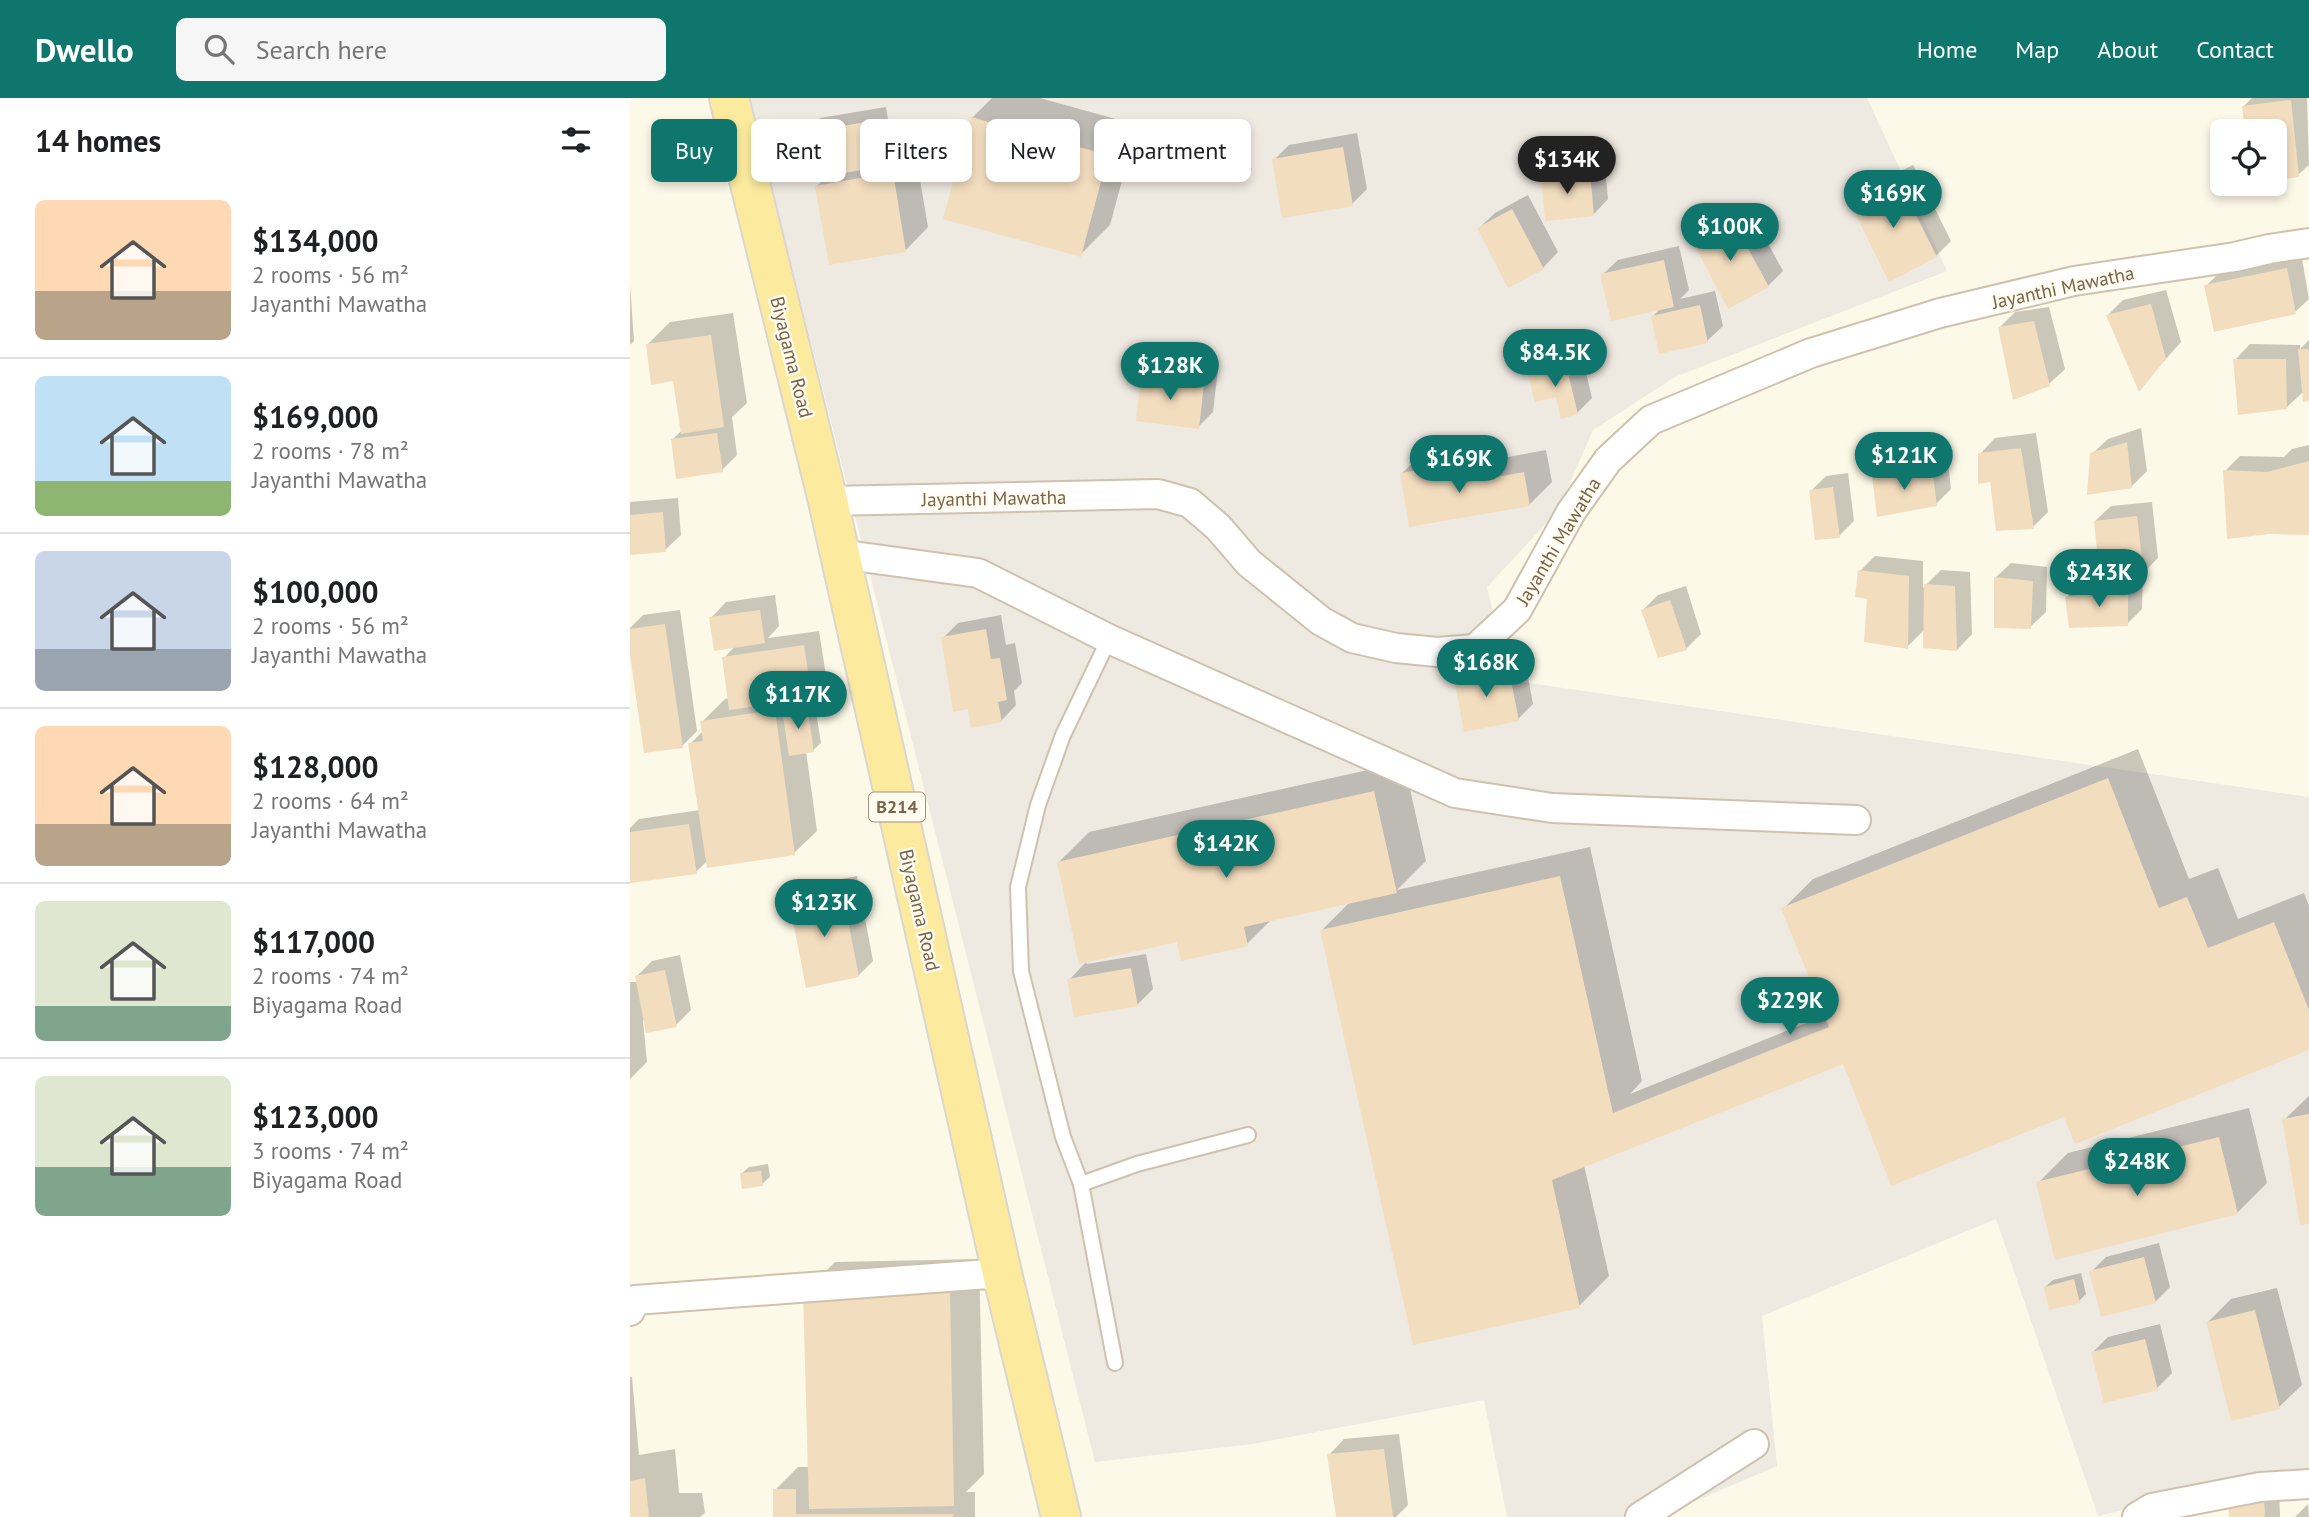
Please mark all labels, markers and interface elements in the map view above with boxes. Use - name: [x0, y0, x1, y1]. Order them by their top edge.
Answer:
- search box: [176, 18, 666, 81]
- text: Dwello: [35, 28, 134, 71]
- icon: search: [200, 30, 238, 68]
- text: Search here: [256, 33, 387, 66]
- text: Home: [1917, 34, 1977, 65]
- text: Map: [2015, 34, 2059, 65]
- text: About: [2097, 34, 2158, 65]
- text: Contact: [2196, 34, 2274, 65]
- chip: Buy: [651, 119, 737, 182]
- chip: Rent: [751, 119, 846, 182]
- chip: Filters: [860, 119, 972, 182]
- chip: New: [986, 119, 1080, 182]
- chip: Apartment: [1094, 119, 1251, 182]
- map controls: [2210, 119, 2287, 196]
- button: locate: [2210, 119, 2287, 196]
- text: 14 homes: [35, 121, 161, 160]
- icon: filters: [557, 121, 595, 159]
- pin: $134K: [1518, 136, 1616, 196]
- text: $134K: [1534, 144, 1600, 173]
- pin: $169K: [1844, 170, 1942, 230]
- text: $169K: [1860, 178, 1926, 207]
- pin: $100K: [1681, 204, 1779, 263]
- text: $100K: [1697, 211, 1763, 240]
- text: $134,000: [252, 221, 379, 260]
- icon: home: [91, 228, 175, 312]
- text: 2 rooms · 56 m²: [252, 260, 409, 289]
- street label: Jayanthi Mawatha: [1989, 260, 2136, 314]
- text: Jayanthi Mawatha: [252, 289, 427, 318]
- street label: Biyagama Road: [765, 294, 819, 420]
- pin: $84.5K: [1498, 330, 1612, 389]
- text: $84.5K: [1519, 337, 1591, 366]
- pin: $128K: [1121, 342, 1219, 402]
- text: $128K: [1137, 350, 1203, 379]
- text: $169,000: [252, 397, 379, 436]
- icon: home: [91, 404, 175, 488]
- pin: $121K: [1855, 432, 1953, 492]
- text: 2 rooms · 78 m²: [252, 436, 409, 465]
- pin: $169K: [1410, 436, 1508, 495]
- text: $121K: [1871, 440, 1937, 469]
- text: $169K: [1426, 443, 1492, 472]
- text: Jayanthi Mawatha: [252, 465, 427, 494]
- street label: Jayanthi Mawatha: [1510, 473, 1606, 610]
- street label: Jayanthi Mawatha: [920, 485, 1067, 511]
- pin: $243K: [2050, 550, 2148, 609]
- text: $243K: [2066, 557, 2132, 586]
- text: $100,000: [252, 572, 379, 611]
- icon: home: [91, 579, 175, 663]
- text: 2 rooms · 56 m²: [252, 611, 409, 640]
- text: Jayanthi Mawatha: [252, 640, 427, 669]
- pin: $168K: [1437, 640, 1535, 699]
- text: $168K: [1453, 647, 1519, 676]
- pin: $117K: [749, 672, 847, 731]
- text: $117K: [765, 679, 831, 708]
- text: $128,000: [252, 747, 379, 786]
- icon: home: [91, 754, 175, 838]
- text: 2 rooms · 64 m²: [252, 786, 409, 815]
- road number: B214: [869, 792, 925, 822]
- text: Jayanthi Mawatha: [252, 815, 427, 844]
- pin: $142K: [1177, 820, 1275, 880]
- text: $142K: [1193, 828, 1259, 857]
- street label: Biyagama Road: [894, 847, 946, 973]
- pin: $123K: [775, 880, 873, 939]
- text: $123K: [791, 887, 857, 916]
- text: $117,000: [252, 922, 375, 961]
- icon: home: [91, 929, 175, 1013]
- text: 2 rooms · 74 m²: [252, 961, 409, 990]
- pin: $229K: [1741, 978, 1839, 1037]
- text: $229K: [1757, 985, 1823, 1014]
- text: Biyagama Road: [252, 990, 402, 1019]
- text: $123,000: [252, 1097, 379, 1136]
- icon: home: [91, 1104, 175, 1188]
- text: 3 rooms · 74 m²: [252, 1136, 409, 1165]
- pin: $248K: [2088, 1138, 2186, 1198]
- text: $248K: [2104, 1146, 2170, 1175]
- text: Biyagama Road: [252, 1165, 402, 1194]

